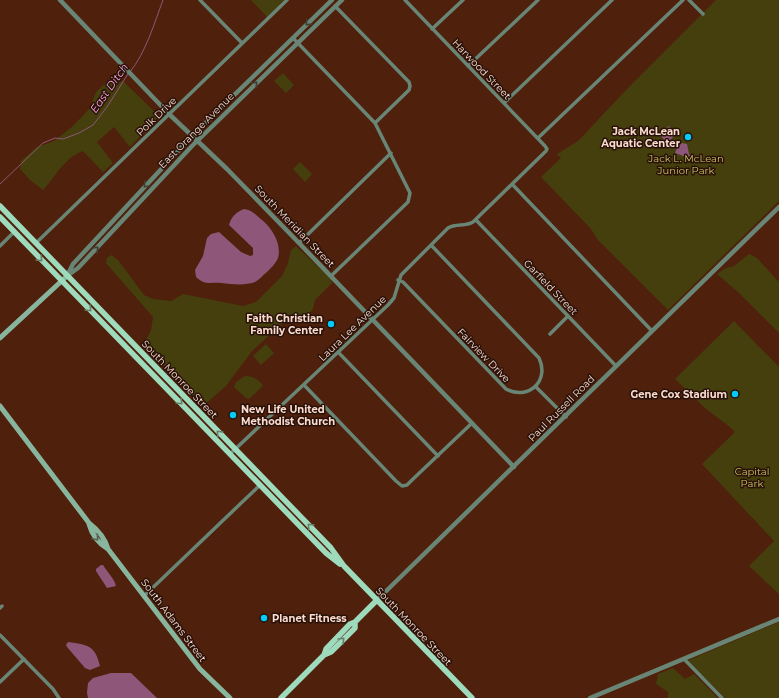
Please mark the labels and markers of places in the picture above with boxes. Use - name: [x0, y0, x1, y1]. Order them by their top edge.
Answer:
- place label: Jack McLean Aquatic Center: [600, 125, 681, 150]
- marker: Jack McLean Aquatic Center: [683, 132, 693, 142]
- place label: Faith Christian Family Center: [246, 312, 324, 337]
- marker: Faith Christian Family Center: [326, 319, 336, 329]
- place label: Gene Cox Stadium: [631, 388, 727, 401]
- marker: Gene Cox Stadium: [730, 389, 740, 399]
- place label: New Life United Methodist Church: [241, 403, 335, 428]
- marker: New Life United Methodist Church: [228, 410, 238, 420]
- place label: Planet Fitness: [272, 612, 347, 625]
- marker: Planet Fitness: [259, 613, 269, 623]

